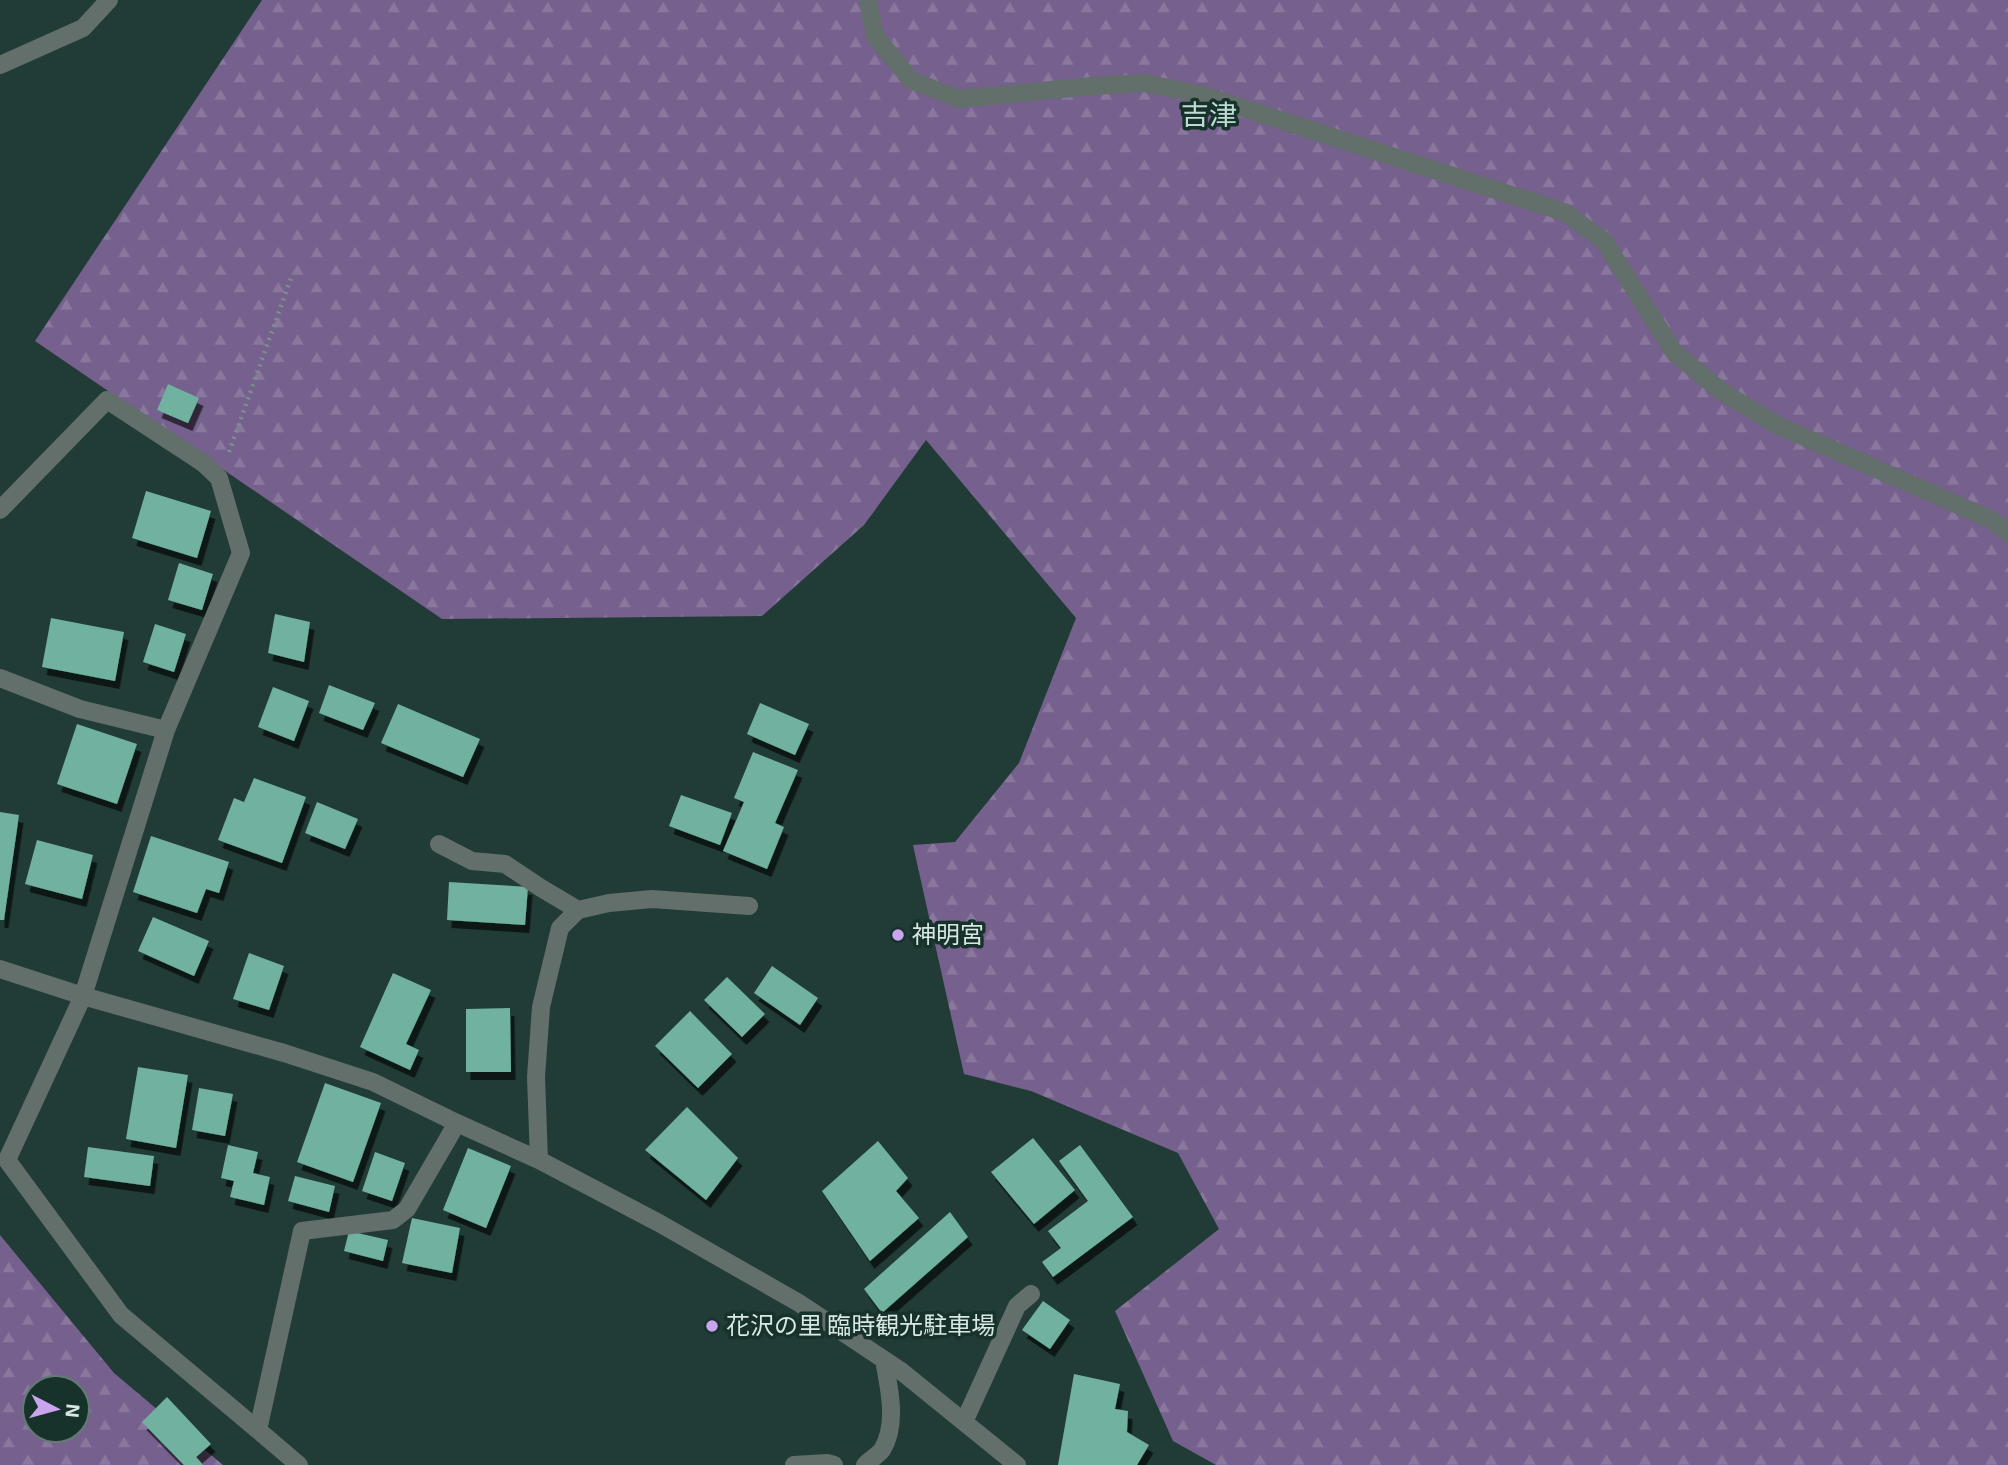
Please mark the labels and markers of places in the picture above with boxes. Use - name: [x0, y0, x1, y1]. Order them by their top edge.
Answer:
- place label: 神明宮: [912, 919, 984, 948]
- marker: 神明宮: [890, 927, 906, 943]
- place label: 花沢の里 臨時観光駐車場: [726, 1310, 995, 1339]
- marker: 花沢の里 臨時観光駐車場: [704, 1318, 720, 1334]

